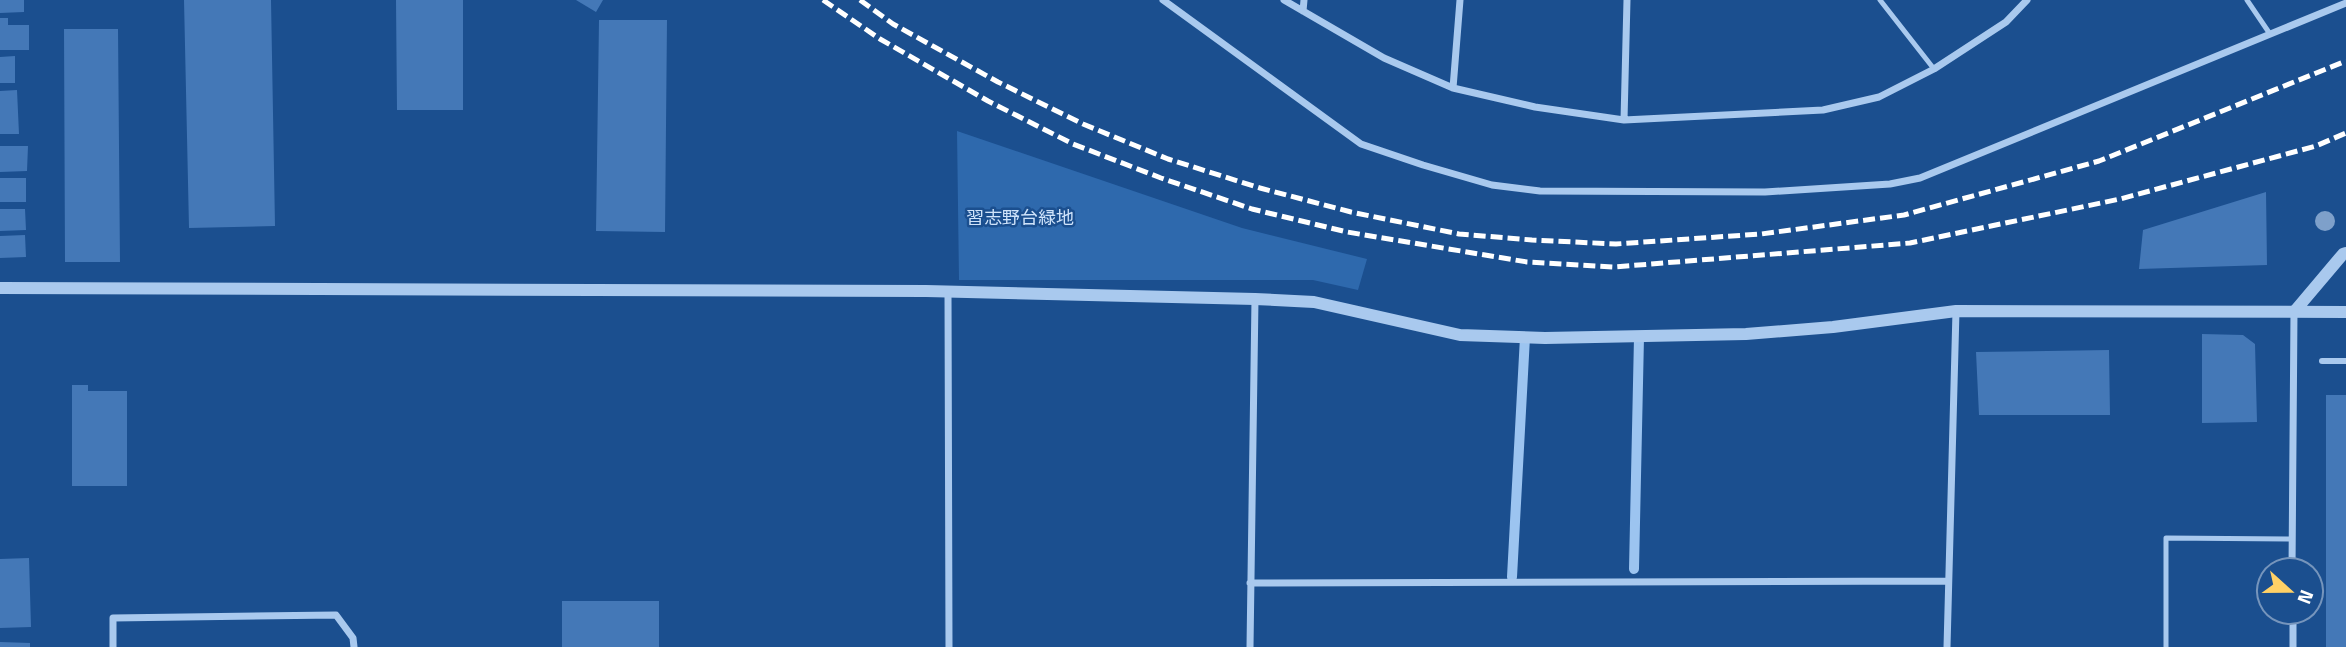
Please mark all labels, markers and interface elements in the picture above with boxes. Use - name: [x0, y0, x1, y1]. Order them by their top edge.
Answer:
- park label: 習志野台緑地: [966, 204, 1074, 231]
- north arrow: [2255, 556, 2325, 626]
- text: N: [2290, 586, 2322, 609]

